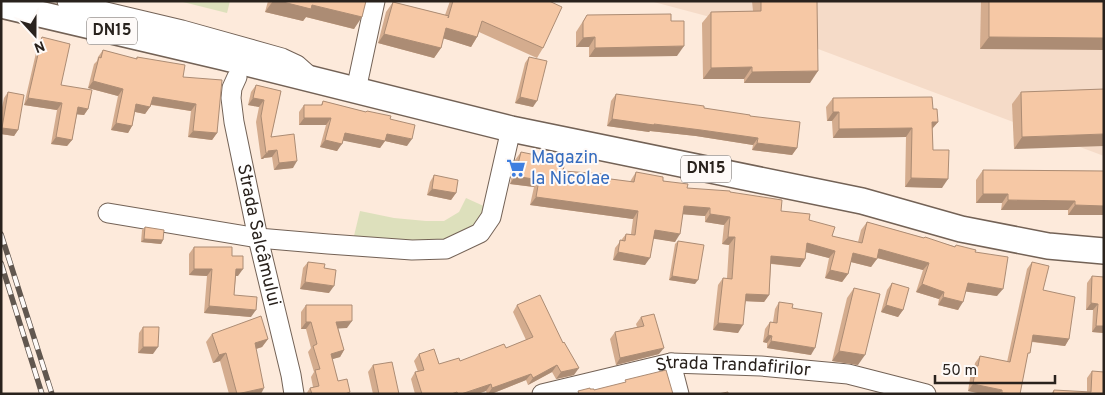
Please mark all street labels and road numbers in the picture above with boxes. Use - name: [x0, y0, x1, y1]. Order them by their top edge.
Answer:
- road number: DN15: [87, 18, 137, 44]
- road number: DN15: [681, 156, 731, 182]
- street label: Strada Salcâmului: [231, 162, 286, 309]
- street label: Strada Trandafirilor: [653, 351, 812, 382]

